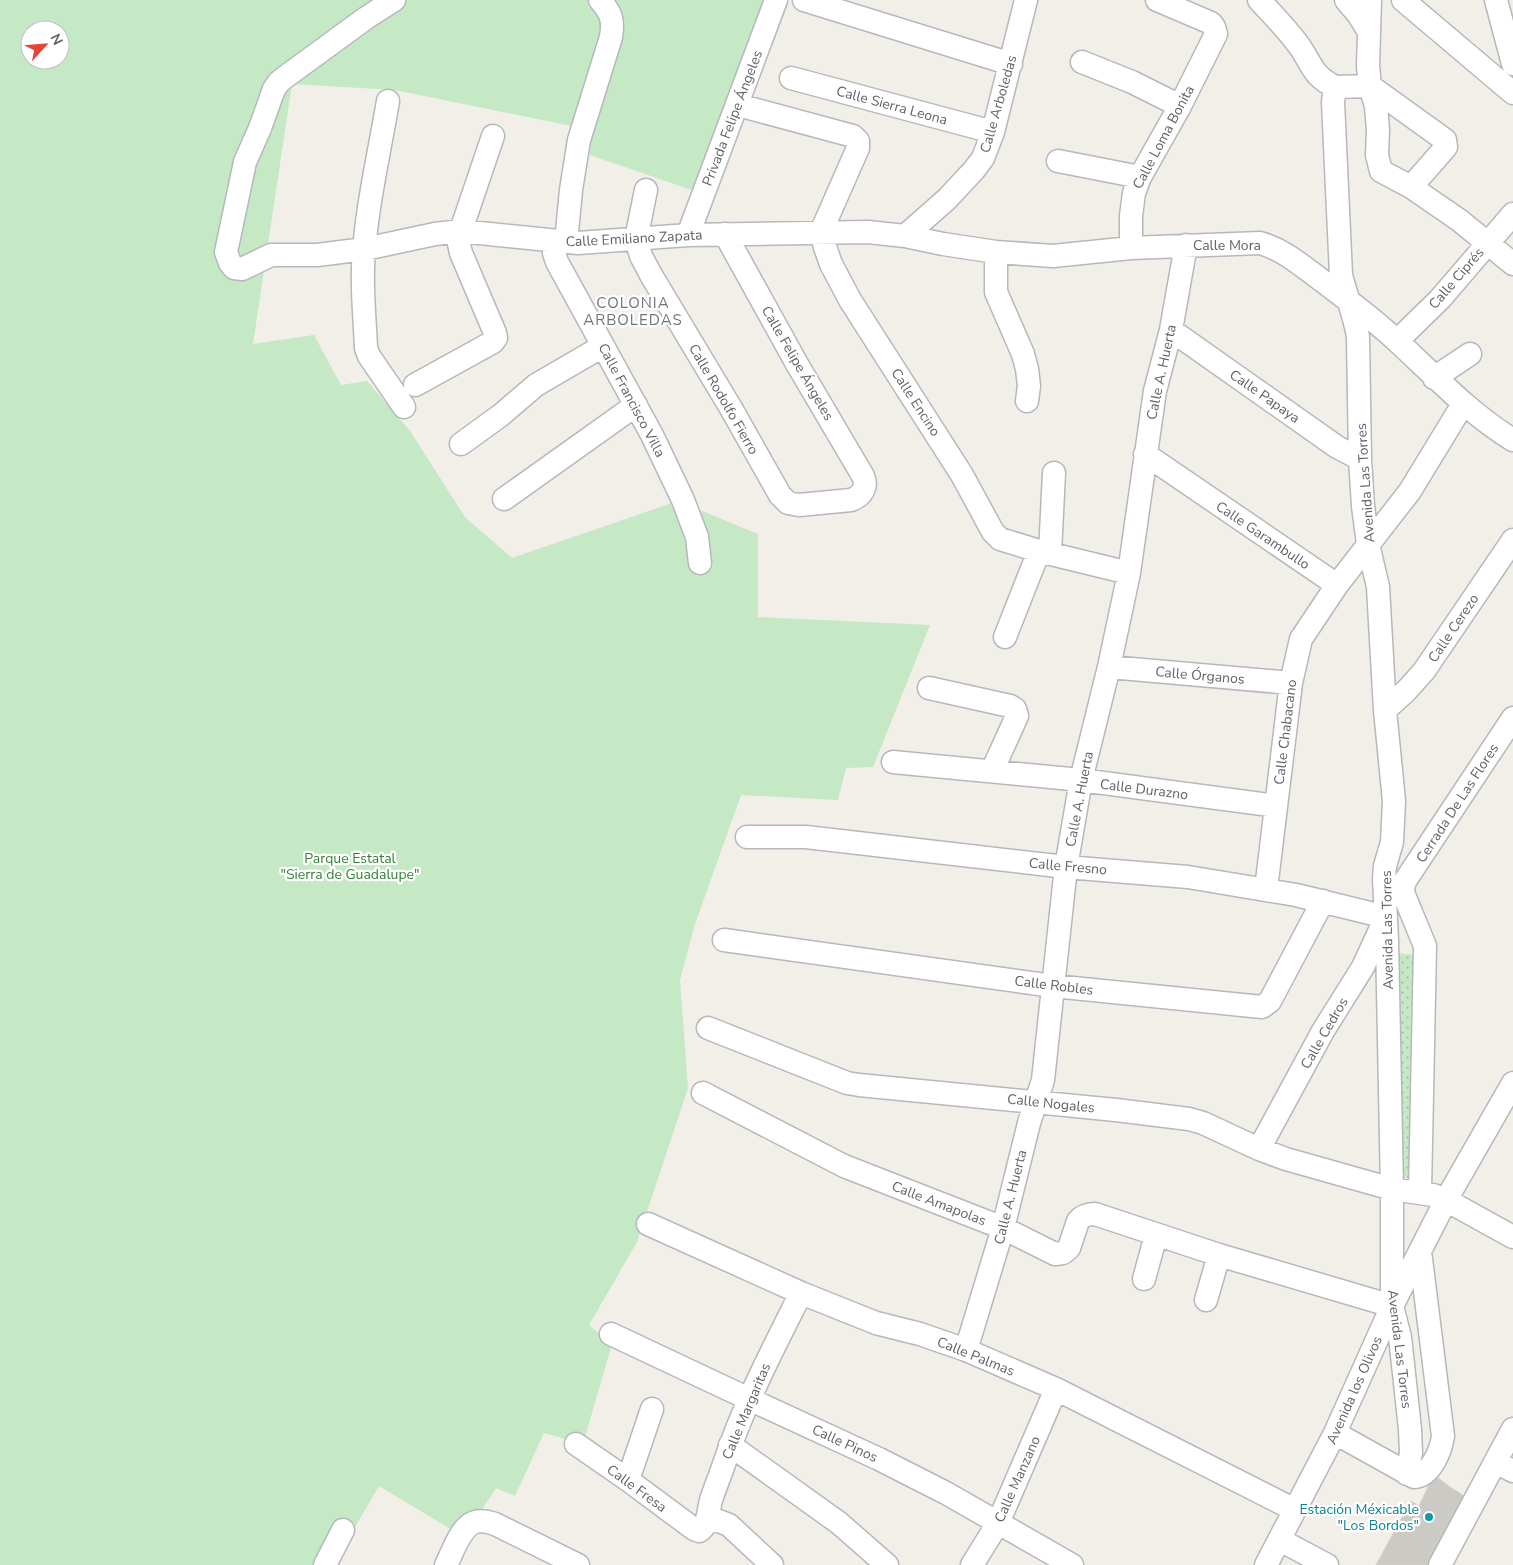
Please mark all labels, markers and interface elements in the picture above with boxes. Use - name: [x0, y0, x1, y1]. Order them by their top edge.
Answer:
- north arrow: [20, 20, 70, 70]
- text: N: [45, 31, 67, 48]
- street label: Privada Felipe Ángeles: [698, 47, 767, 189]
- street label: Calle Arboledas: [975, 53, 1022, 155]
- street label: Calle Sierra Leona: [834, 82, 950, 129]
- street label: Calle Loma Bonita: [1128, 82, 1199, 192]
- street label: Calle Emiliano Zapata: [565, 225, 703, 252]
- street label: Calle Mora: [1193, 236, 1261, 255]
- street label: Calle Ciprés: [1424, 243, 1489, 313]
- district label: COLONIA ARBOLEDAS: [583, 293, 683, 330]
- street label: Calle Felipe Ángeles: [757, 302, 838, 424]
- street label: Calle A. Huerta: [1142, 323, 1181, 421]
- street label: Calle Francisco Villa: [593, 340, 670, 461]
- street label: Calle Rodolfo Fierro: [684, 340, 763, 458]
- street label: Calle Encino: [887, 365, 945, 440]
- street label: Calle Papaya: [1226, 365, 1304, 428]
- street label: Avenida Las Torres: [1352, 422, 1379, 543]
- street label: Calle Garambullo: [1212, 497, 1314, 574]
- street label: Calle Cerezo: [1424, 590, 1483, 666]
- street label: Calle Órganos: [1154, 662, 1246, 689]
- street label: Calle Chabacano: [1270, 678, 1301, 786]
- street label: Cerrada De Las Flores: [1412, 740, 1503, 866]
- street label: Calle A. Huerta: [1061, 750, 1098, 848]
- street label: Calle Durazno: [1099, 775, 1189, 804]
- park label: Parque Estatal "Sierra de Guadalupe": [280, 849, 420, 884]
- street label: Calle Fresno: [1028, 854, 1108, 879]
- street label: Avenida Las Torres: [1377, 870, 1398, 990]
- street label: Calle Robles: [1013, 971, 1095, 1000]
- street label: Calle Cedros: [1296, 994, 1353, 1073]
- street label: Calle Nogales: [1006, 1089, 1096, 1118]
- street label: Calle A. Huerta: [990, 1148, 1031, 1246]
- street label: Calle Amapolas: [889, 1177, 989, 1230]
- street label: Avenida Las Torres: [1383, 1289, 1416, 1410]
- street label: Calle Palmas: [934, 1332, 1018, 1381]
- street label: Avenida los Olivos: [1322, 1333, 1387, 1447]
- street label: Calle Margaritas: [718, 1360, 775, 1462]
- street label: Calle Pinos: [809, 1420, 881, 1467]
- street label: Calle Manzano: [990, 1433, 1045, 1525]
- street label: Calle Fresa: [603, 1460, 671, 1517]
- place label: Estación Méxicable "Los Bordos": [1299, 1500, 1419, 1535]
- marker: Estación Méxicable "Los Bordos": [1423, 1511, 1435, 1523]

